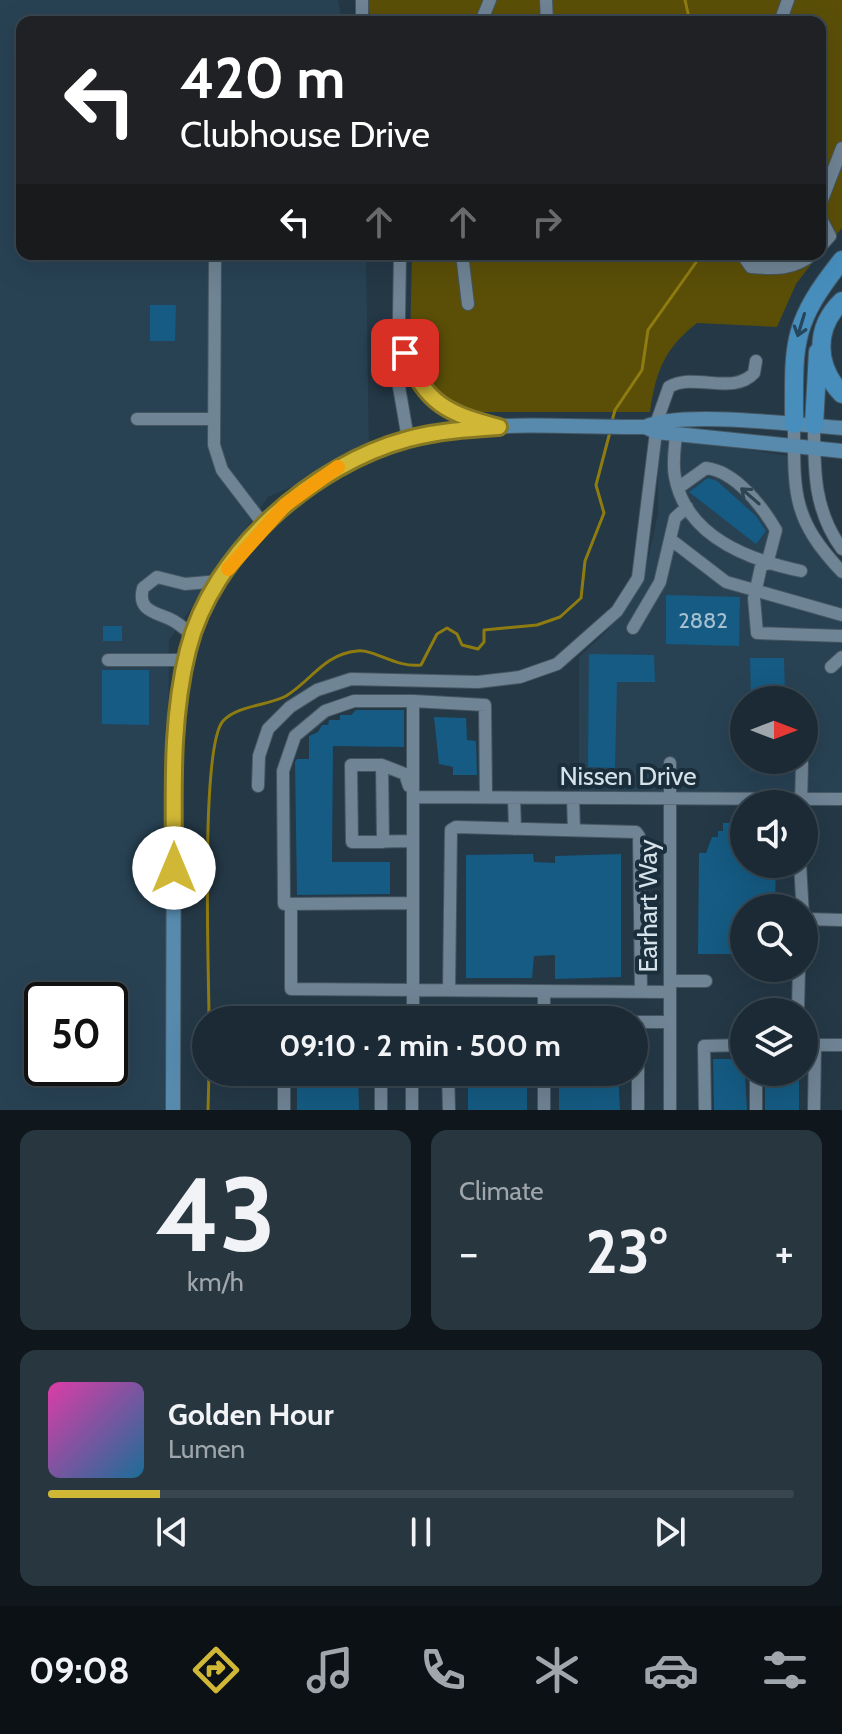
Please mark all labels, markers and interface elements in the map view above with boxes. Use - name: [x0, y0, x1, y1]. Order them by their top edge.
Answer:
- text: 420 m: [180, 44, 345, 112]
- icon: left: [48, 48, 152, 152]
- text: Clubhouse Drive: [180, 112, 430, 156]
- icon: left: [273, 200, 317, 244]
- icon: ahead: [357, 200, 401, 244]
- icon: ahead: [441, 200, 485, 244]
- icon: right: [525, 200, 569, 244]
- one-way arrow: [793, 312, 808, 338]
- pin: [371, 319, 439, 387]
- icon: arrive: [383, 331, 427, 375]
- one-way arrow: [740, 487, 761, 505]
- house number: 2882: [678, 607, 728, 634]
- north arrow: [730, 686, 818, 774]
- map controls: [730, 686, 818, 1086]
- street label: Nissen Drive: [559, 760, 697, 792]
- button: sound: [730, 790, 818, 878]
- position arrow: [132, 826, 216, 910]
- street label: Earhart Way: [632, 839, 664, 973]
- button: search: [730, 894, 818, 982]
- speed limit sign: 50: [24, 982, 128, 1086]
- button: layers: [730, 998, 818, 1086]
- text: 09:10 · 2 min · 500 m: [279, 1027, 561, 1064]
- text: 43: [155, 1151, 276, 1277]
- text: Climate: [459, 1175, 544, 1207]
- text: 23°: [586, 1215, 667, 1288]
- text: −: [459, 1226, 478, 1279]
- text: +: [775, 1226, 794, 1279]
- text: km/h: [187, 1266, 244, 1298]
- text: Golden Hour: [168, 1396, 334, 1433]
- text: Lumen: [168, 1433, 245, 1465]
- icon: previous: [150, 1510, 194, 1554]
- icon: pause: [399, 1510, 443, 1554]
- icon: next: [648, 1510, 692, 1554]
- icon: directions: [188, 1642, 244, 1698]
- icon: music: [302, 1642, 358, 1698]
- icon: phone: [415, 1642, 471, 1698]
- icon: climate: [529, 1642, 585, 1698]
- icon: car: [643, 1642, 699, 1698]
- icon: filters: [757, 1642, 813, 1698]
- text: 09:08: [29, 1648, 130, 1692]

